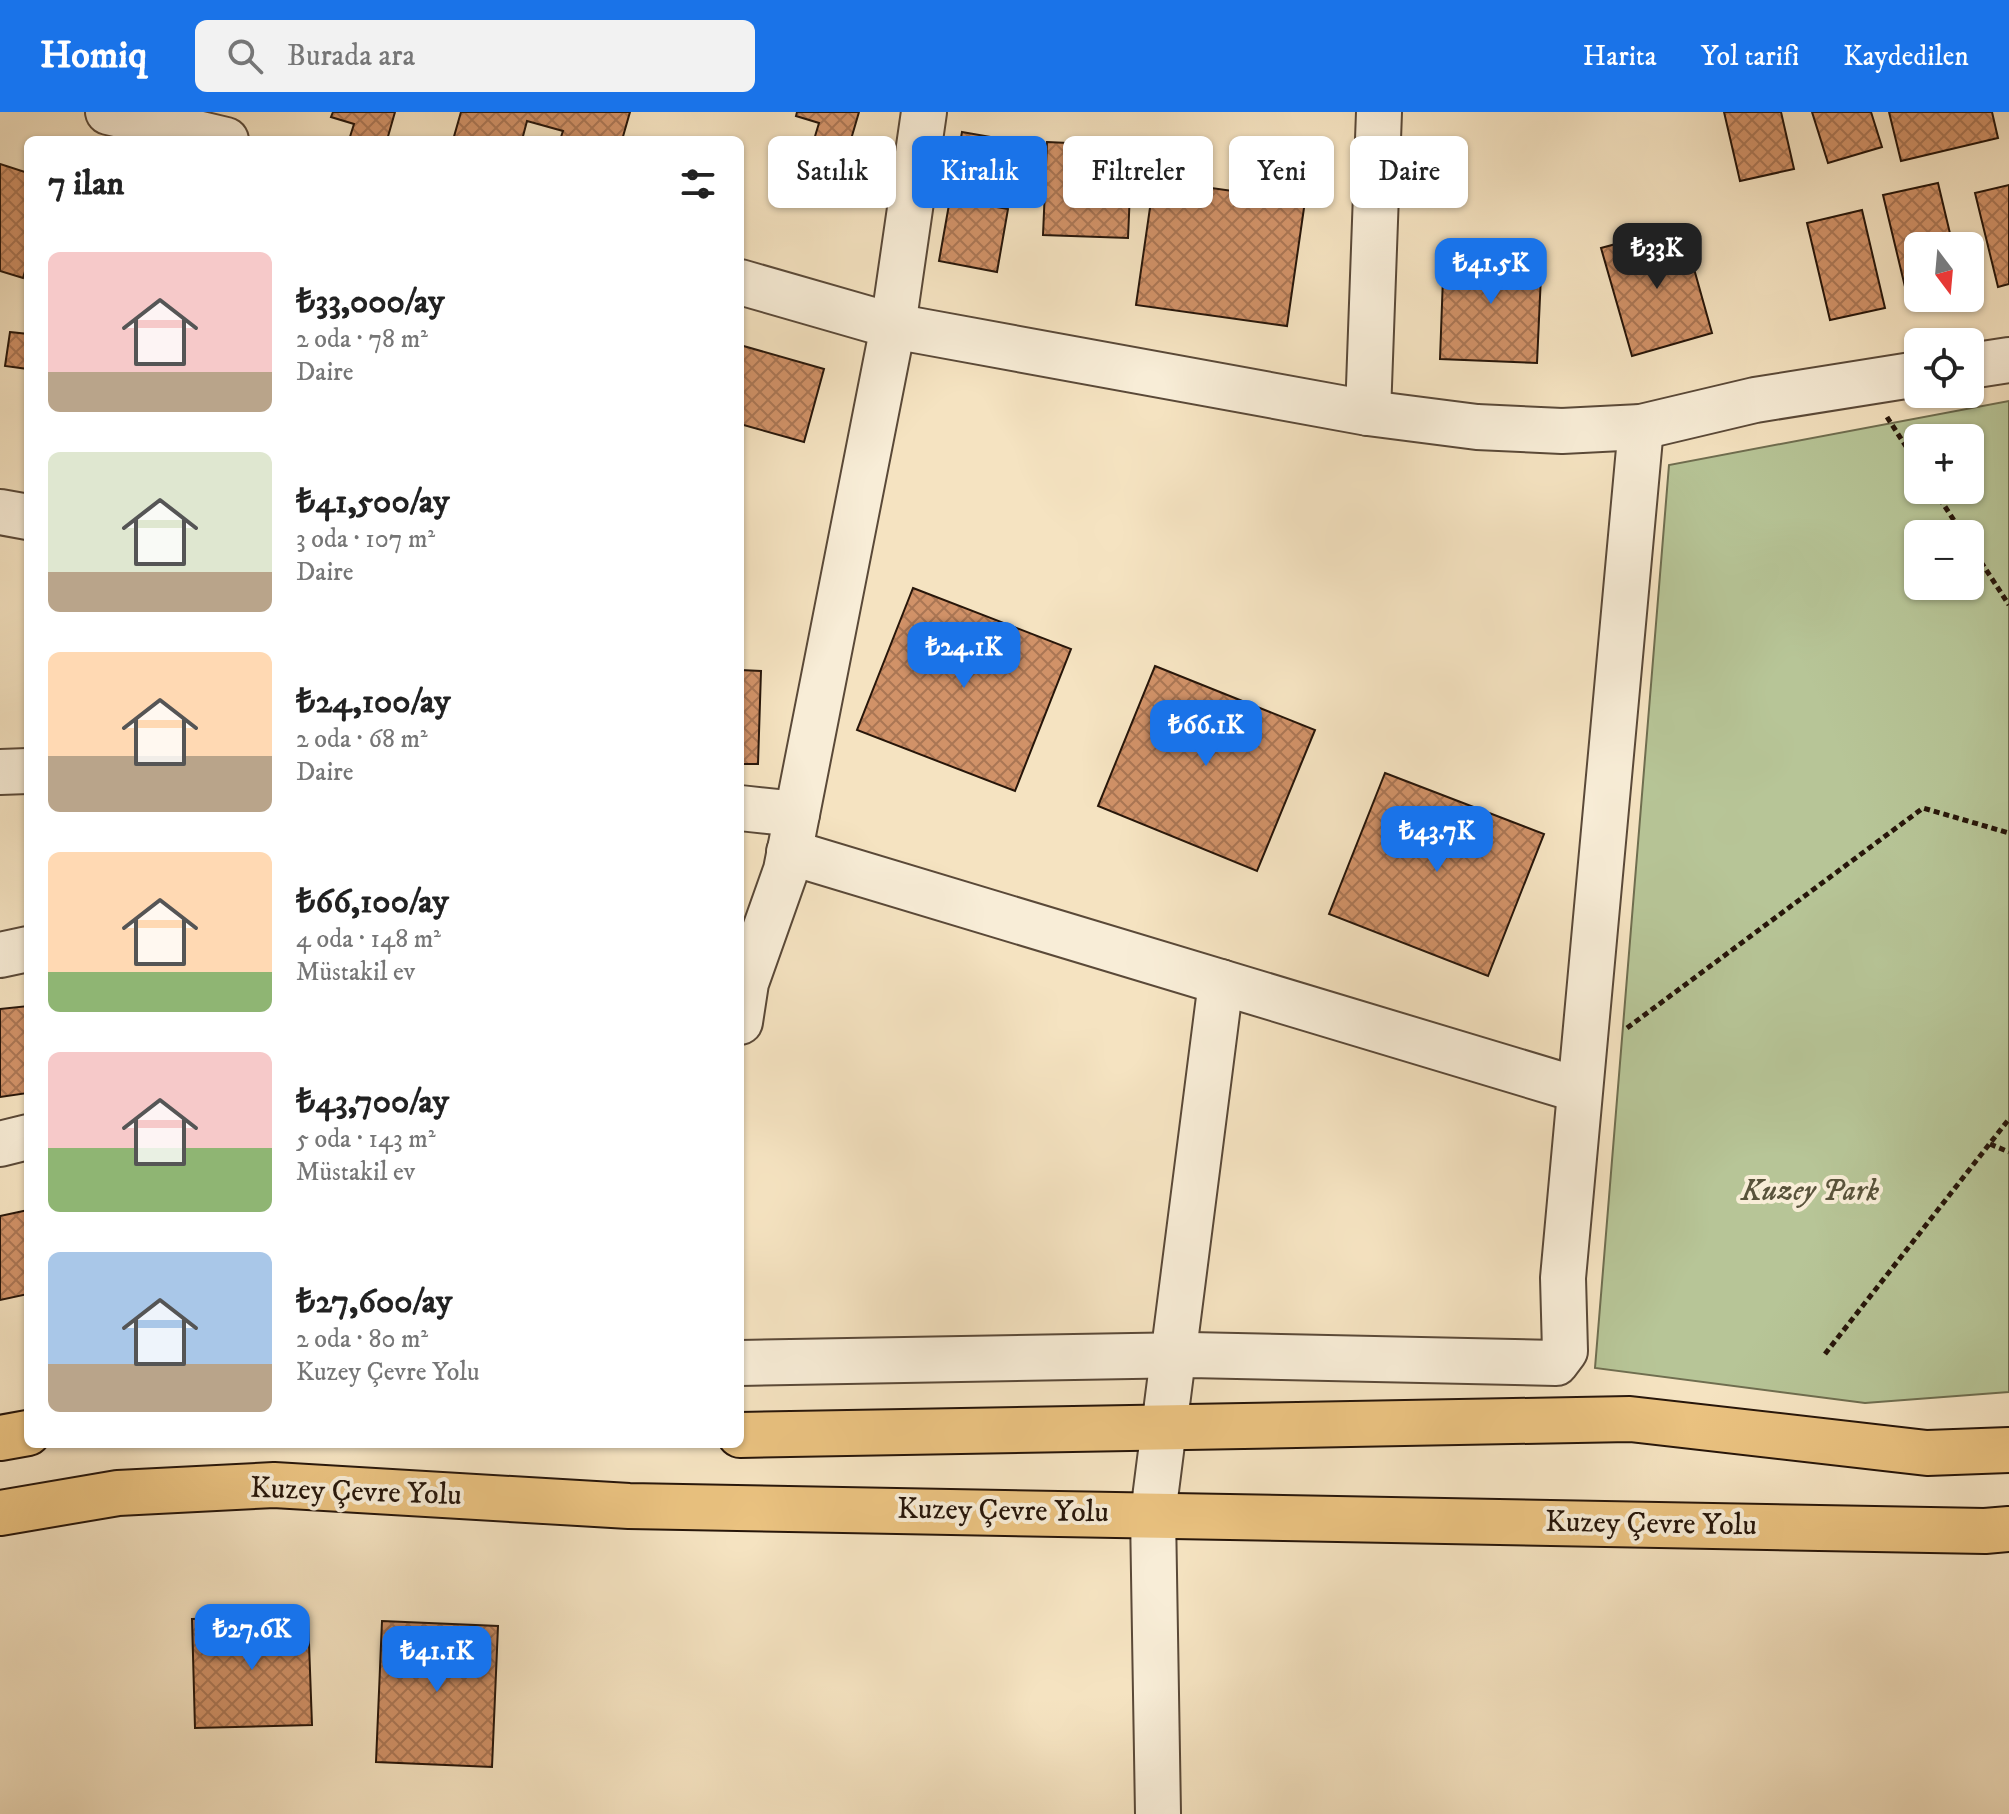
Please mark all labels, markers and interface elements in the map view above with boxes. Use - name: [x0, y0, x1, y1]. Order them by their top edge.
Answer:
- search box: [195, 20, 755, 92]
- text: Homiq: [40, 32, 147, 80]
- icon: search: [223, 34, 267, 78]
- text: Burada ara: [287, 38, 415, 75]
- text: Harita: [1583, 39, 1657, 74]
- text: Yol tarifi: [1701, 39, 1799, 74]
- text: Kaydedilen: [1843, 39, 1969, 74]
- chip: Satılık: [768, 136, 896, 208]
- chip: Kiralık: [912, 136, 1047, 208]
- chip: Filtreler: [1063, 136, 1213, 208]
- chip: Yeni: [1229, 136, 1334, 208]
- chip: Daire: [1350, 136, 1468, 208]
- icon: filters: [676, 162, 720, 206]
- text: 7 ilan: [48, 163, 124, 205]
- pin: ₺33K: [1610, 223, 1704, 291]
- text: ₺33K: [1631, 232, 1683, 265]
- north arrow: [1904, 232, 1984, 312]
- map controls: [1904, 232, 1984, 600]
- pin: ₺41.5K: [1426, 238, 1556, 306]
- text: ₺41.5K: [1453, 247, 1529, 280]
- text: ₺33,000/ay: [296, 281, 445, 323]
- icon: home: [112, 284, 208, 380]
- text: 2 oda · 78 m²: [296, 323, 428, 356]
- button: locate: [1904, 328, 1984, 408]
- text: Daire: [296, 356, 354, 389]
- button: +: [1904, 424, 1984, 504]
- text: ₺41,500/ay: [296, 481, 449, 523]
- icon: home: [112, 484, 208, 580]
- button: −: [1904, 520, 1984, 600]
- text: 3 oda · 107 m²: [296, 523, 435, 556]
- text: Daire: [296, 556, 354, 589]
- pin: ₺24.1K: [899, 622, 1029, 690]
- text: ₺24.1K: [925, 631, 1003, 664]
- text: ₺24,100/ay: [296, 681, 450, 723]
- icon: home: [112, 684, 208, 780]
- pin: ₺66.1K: [1141, 700, 1271, 768]
- text: ₺66.1K: [1168, 709, 1244, 742]
- text: 2 oda · 68 m²: [296, 723, 428, 756]
- text: Daire: [296, 756, 354, 789]
- pin: ₺43.7K: [1372, 806, 1502, 874]
- text: ₺43.7K: [1399, 815, 1475, 848]
- text: ₺66,100/ay: [296, 881, 449, 923]
- icon: home: [112, 884, 208, 980]
- text: 4 oda · 148 m²: [296, 923, 441, 956]
- text: Müstakil ev: [296, 956, 415, 989]
- text: ₺43,700/ay: [296, 1081, 449, 1123]
- icon: home: [112, 1084, 208, 1180]
- text: 5 oda · 143 m²: [296, 1123, 436, 1156]
- text: Müstakil ev: [296, 1156, 415, 1189]
- park label: Kuzey Park: [1740, 1173, 1879, 1210]
- text: ₺27,600/ay: [296, 1281, 452, 1323]
- icon: home: [112, 1284, 208, 1380]
- text: 2 oda · 80 m²: [296, 1323, 428, 1356]
- text: Kuzey Çevre Yolu: [296, 1356, 480, 1389]
- street label: Kuzey Çevre Yolu: [249, 1470, 463, 1514]
- street label: Kuzey Çevre Yolu: [897, 1491, 1109, 1531]
- street label: Kuzey Çevre Yolu: [1545, 1504, 1757, 1544]
- pin: ₺27.6K: [187, 1604, 317, 1672]
- text: ₺27.6K: [213, 1613, 291, 1646]
- pin: ₺41.1K: [372, 1626, 502, 1694]
- text: ₺41.1K: [400, 1635, 474, 1668]

